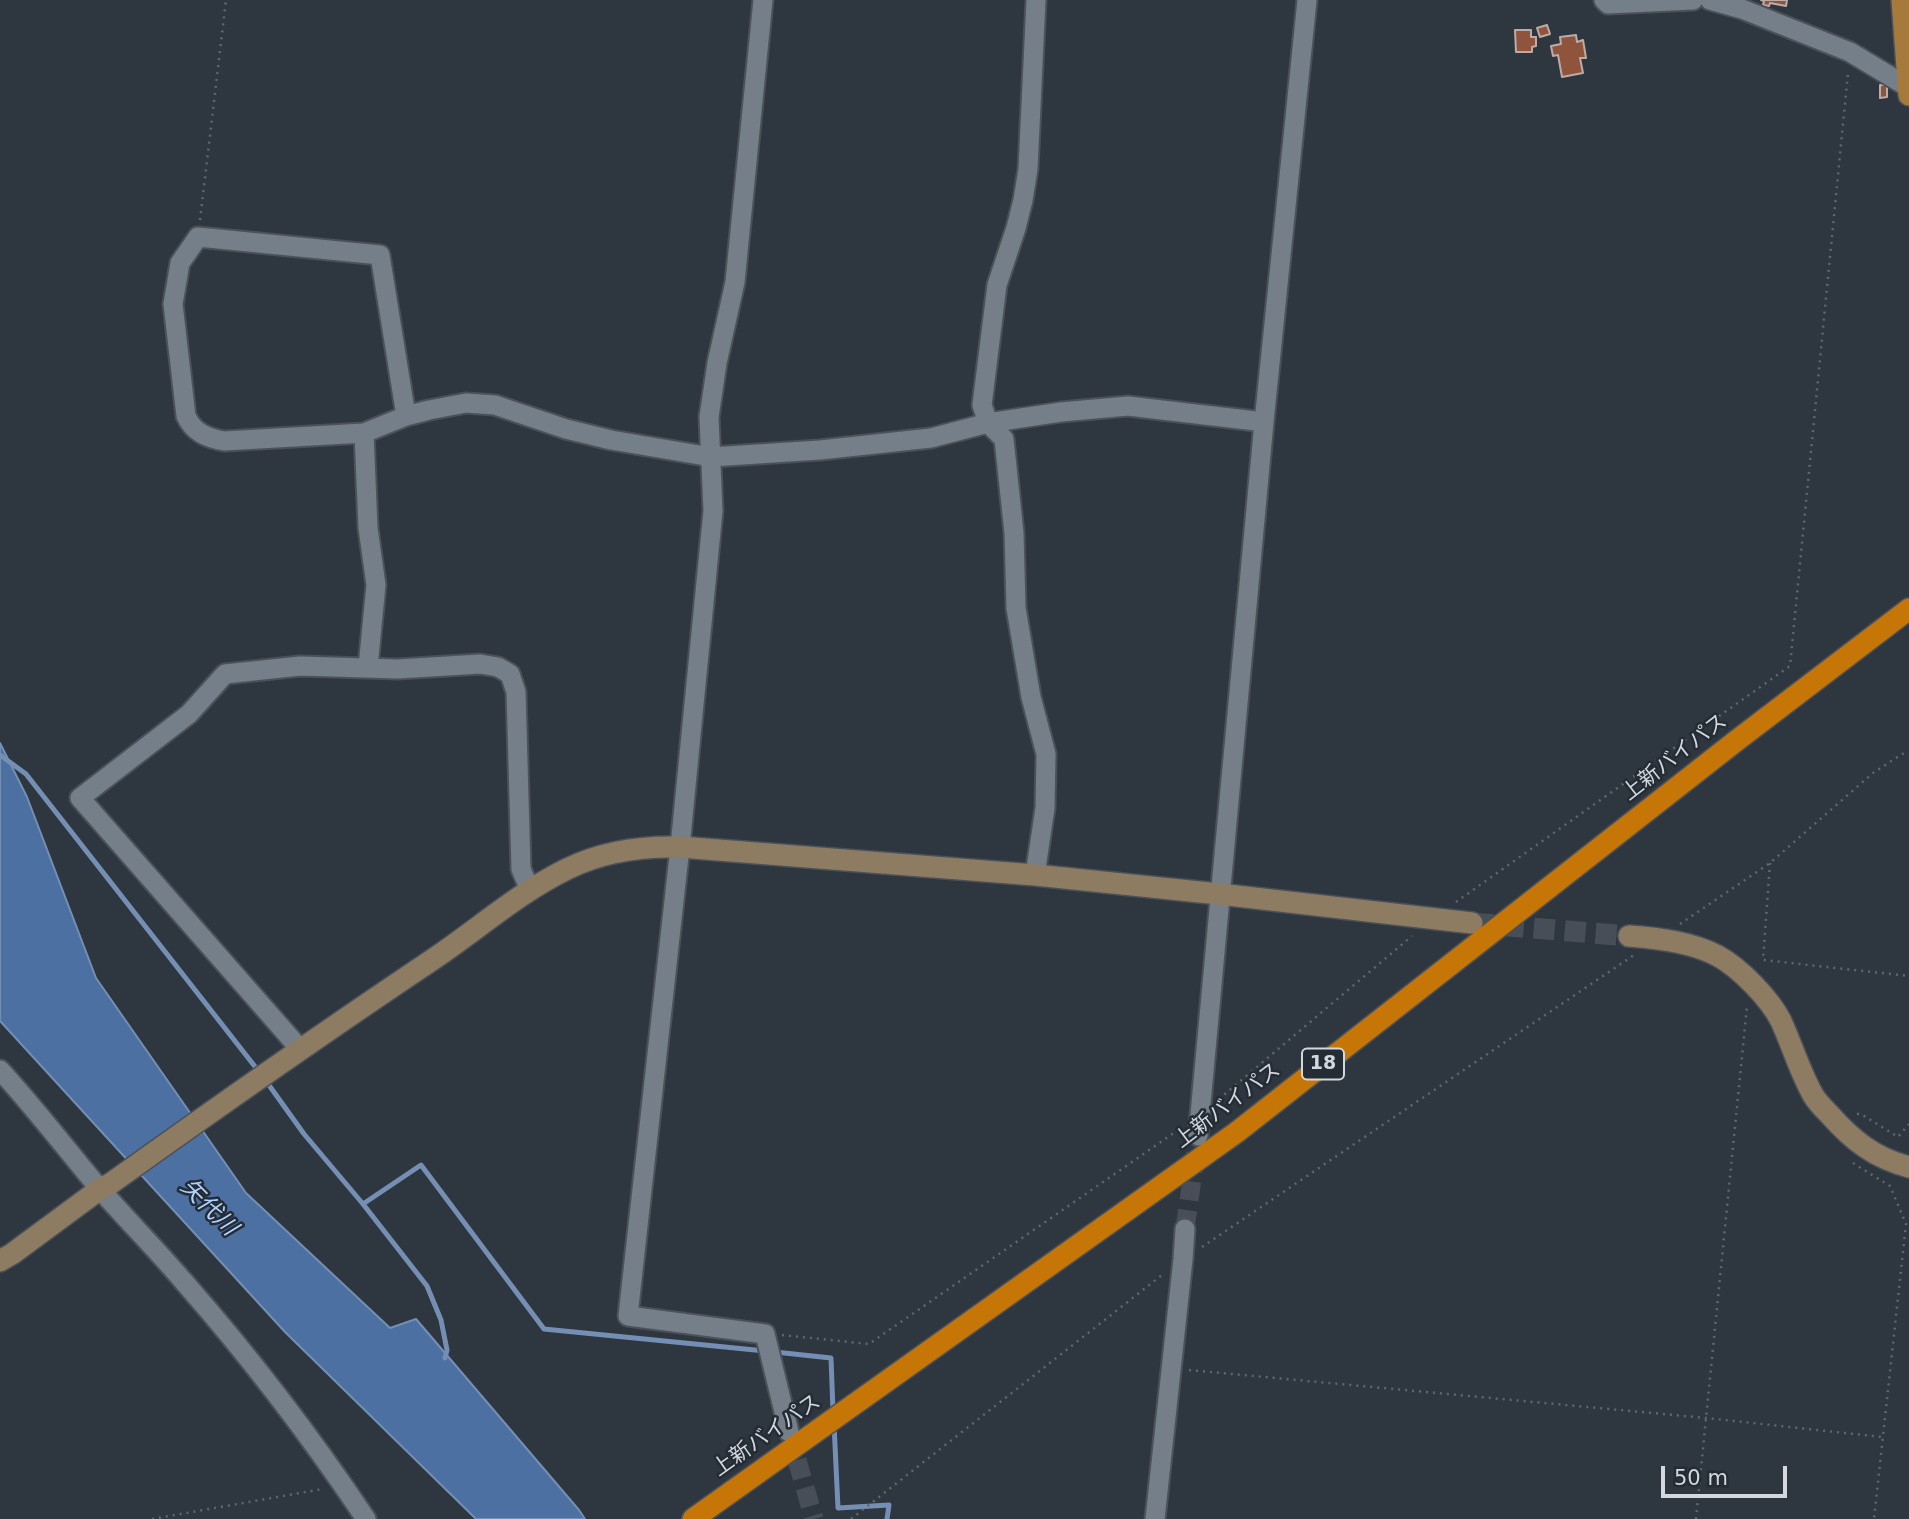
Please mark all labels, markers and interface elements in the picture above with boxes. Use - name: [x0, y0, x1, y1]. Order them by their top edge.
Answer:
- street label: 上新バイパス: [1618, 709, 1732, 807]
- road number: 18: [1302, 1048, 1344, 1080]
- street label: 上新バイパス: [1170, 1058, 1286, 1154]
- water label: 矢代川: [174, 1174, 242, 1242]
- street label: 上新バイパス: [708, 1390, 826, 1482]
- scale bar: [1664, 1452, 1790, 1496]
- text: 50 m: [1674, 1466, 1728, 1490]

